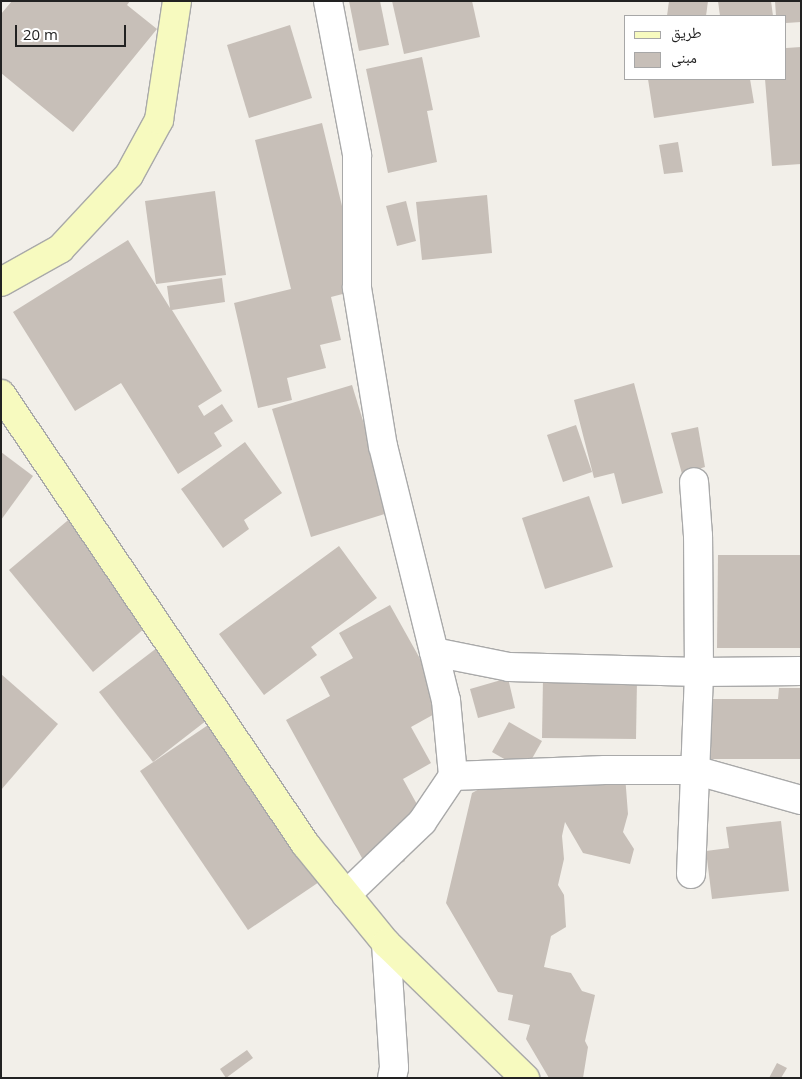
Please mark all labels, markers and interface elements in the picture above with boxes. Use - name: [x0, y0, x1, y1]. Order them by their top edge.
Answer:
- scale bar: [18, 15, 129, 47]
- legend: [624, 15, 787, 80]
- text: طريق: [671, 22, 702, 42]
- text: 20 m: [23, 24, 58, 44]
- text: مبنى: [671, 47, 697, 67]

